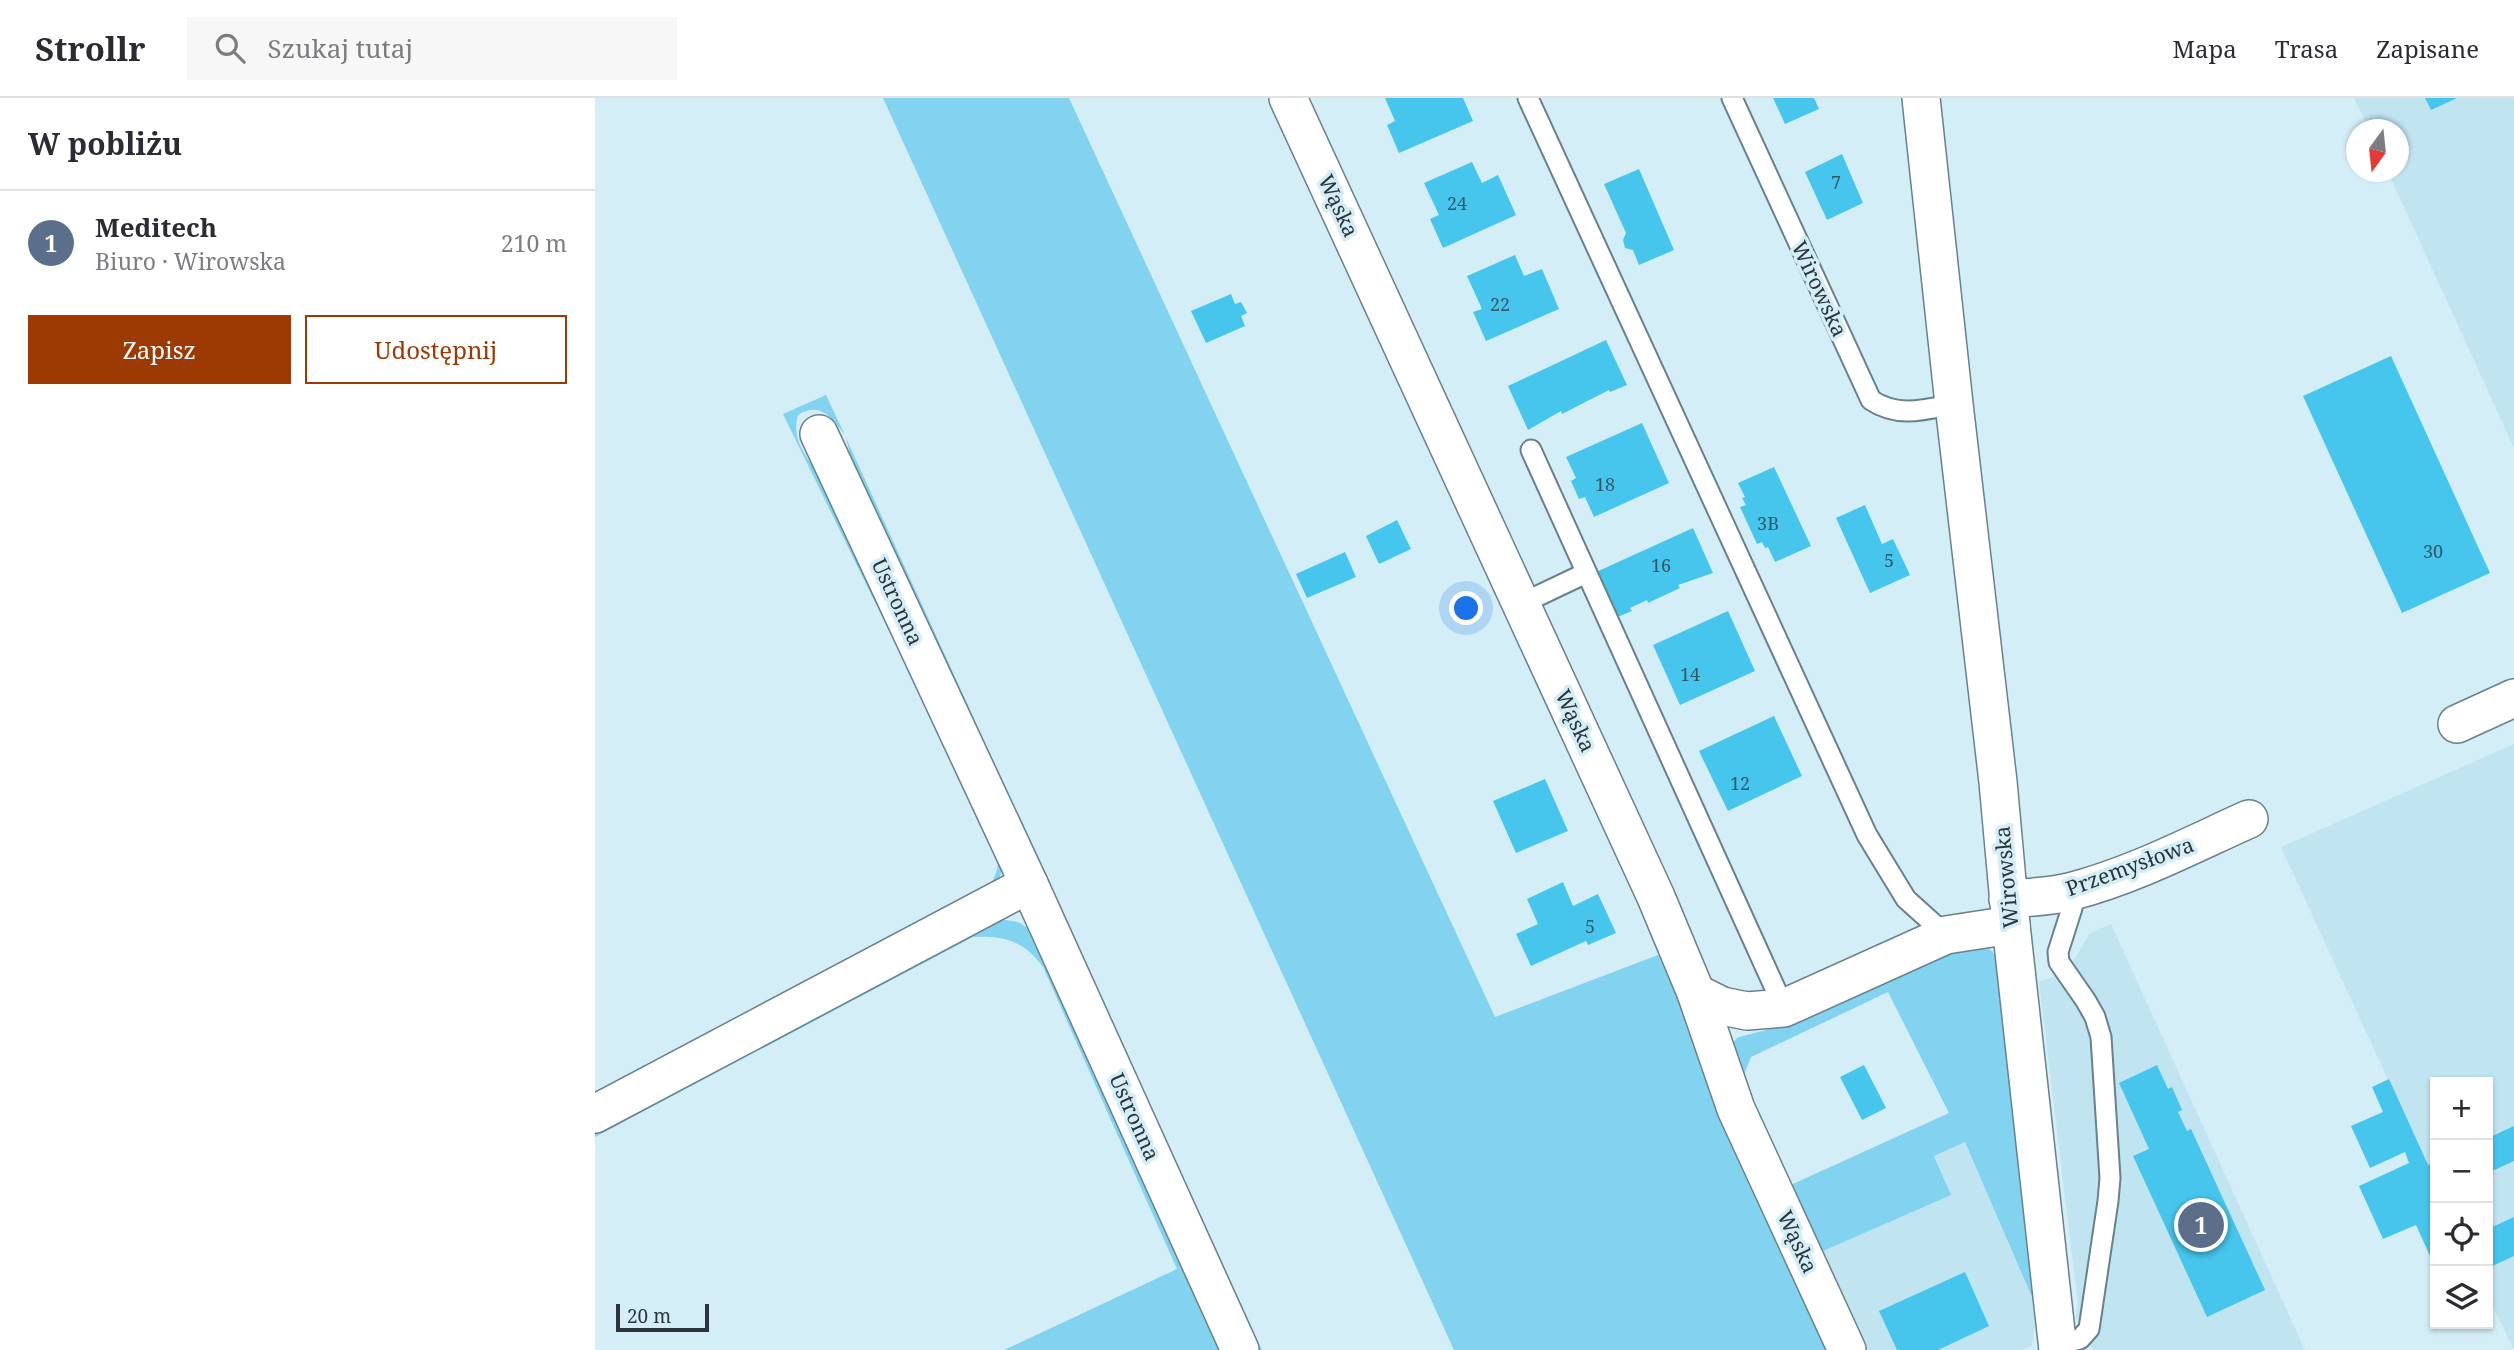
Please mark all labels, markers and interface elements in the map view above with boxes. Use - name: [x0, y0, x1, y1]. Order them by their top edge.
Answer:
- search box: [187, 17, 677, 80]
- text: Strollr: [35, 26, 145, 71]
- icon: search: [211, 29, 249, 67]
- text: Szukaj tutaj: [267, 30, 413, 66]
- text: Mapa: [2173, 32, 2237, 65]
- text: Trasa: [2275, 32, 2338, 65]
- text: Zapisane: [2376, 32, 2479, 65]
- north arrow: [2346, 119, 2409, 182]
- text: W pobliżu: [28, 123, 182, 164]
- street label: Wąska: [1312, 170, 1366, 241]
- house number: 7: [1831, 170, 1841, 194]
- house number: 24: [1447, 191, 1467, 215]
- text: Meditech: [95, 209, 217, 245]
- text: 1: [45, 227, 58, 259]
- text: 210 m: [501, 227, 567, 259]
- street label: Wirowska: [1786, 236, 1854, 341]
- text: Biuro · Wirowska: [95, 245, 286, 277]
- house number: 22: [1490, 292, 1510, 316]
- button: Zapisz: [28, 315, 291, 384]
- button: Udostępnij: [305, 315, 567, 384]
- house number: 18: [1595, 472, 1615, 496]
- house number: 3B: [1757, 511, 1779, 535]
- house number: 30: [2423, 539, 2443, 563]
- house number: 5: [1884, 548, 1894, 572]
- house number: 16: [1651, 553, 1671, 577]
- street label: Ustronna: [866, 554, 930, 650]
- your location: [1449, 591, 1483, 625]
- house number: 14: [1680, 662, 1700, 686]
- street label: Wąska: [1549, 685, 1603, 756]
- house number: 12: [1730, 771, 1750, 795]
- street label: Wirowska: [1988, 825, 2024, 929]
- street label: Przemysłowa: [2062, 830, 2197, 902]
- house number: 5: [1585, 914, 1595, 938]
- street label: Ustronna: [1103, 1068, 1167, 1165]
- map controls: [2430, 1077, 2493, 1329]
- button: +: [2430, 1077, 2493, 1140]
- button: −: [2430, 1140, 2493, 1203]
- pin: 1: [2178, 1199, 2224, 1251]
- button: locate: [2430, 1203, 2493, 1266]
- street label: Wąska: [1771, 1206, 1825, 1277]
- button: layers: [2430, 1266, 2493, 1329]
- scale bar: [616, 1301, 709, 1333]
- text: 20 m: [627, 1303, 671, 1329]

